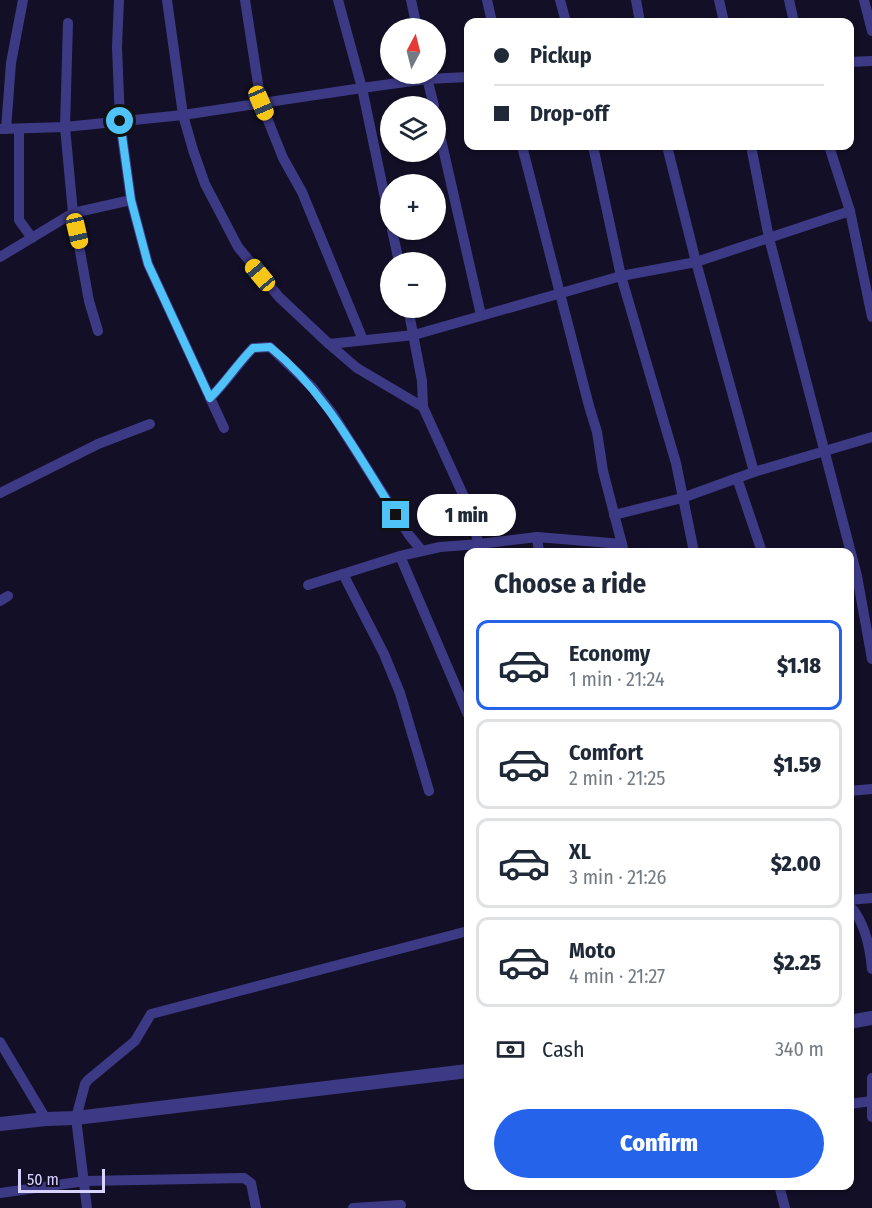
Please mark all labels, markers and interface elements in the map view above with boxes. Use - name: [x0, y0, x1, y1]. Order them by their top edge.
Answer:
- north arrow: [380, 18, 446, 84]
- map controls: [380, 18, 446, 318]
- text: Pickup: [530, 42, 592, 69]
- car: [246, 83, 276, 123]
- button: layers: [380, 96, 446, 162]
- text: Drop-off: [530, 100, 609, 127]
- route start: [106, 107, 133, 134]
- button: +: [380, 174, 446, 240]
- car: [64, 211, 90, 251]
- button: −: [380, 252, 446, 318]
- car: [242, 255, 278, 295]
- callout: 1 min: [417, 494, 516, 536]
- route end: [382, 501, 409, 528]
- text: 1 min: [445, 503, 488, 527]
- text: Choose a ride: [494, 568, 646, 600]
- icon: car: [497, 638, 551, 692]
- text: Economy: [569, 640, 650, 667]
- text: $1.18: [777, 652, 821, 679]
- text: 1 min · 21:24: [569, 667, 665, 691]
- icon: car: [497, 737, 551, 791]
- text: Comfort: [569, 739, 643, 766]
- text: $1.59: [774, 751, 821, 778]
- text: 2 min · 21:25: [569, 766, 666, 790]
- icon: car: [497, 836, 551, 890]
- text: XL: [569, 838, 591, 865]
- text: $2.00: [771, 850, 821, 877]
- text: 3 min · 21:26: [569, 865, 666, 889]
- icon: car: [497, 935, 551, 989]
- text: Moto: [569, 937, 616, 964]
- text: $2.25: [773, 949, 821, 976]
- text: 4 min · 21:27: [569, 964, 665, 988]
- icon: cash: [494, 1033, 527, 1066]
- text: Cash: [542, 1036, 585, 1063]
- text: 340 m: [775, 1037, 824, 1061]
- button: Confirm: [494, 1109, 824, 1178]
- scale bar: [18, 1166, 105, 1194]
- text: 50 m: [27, 1170, 59, 1189]

